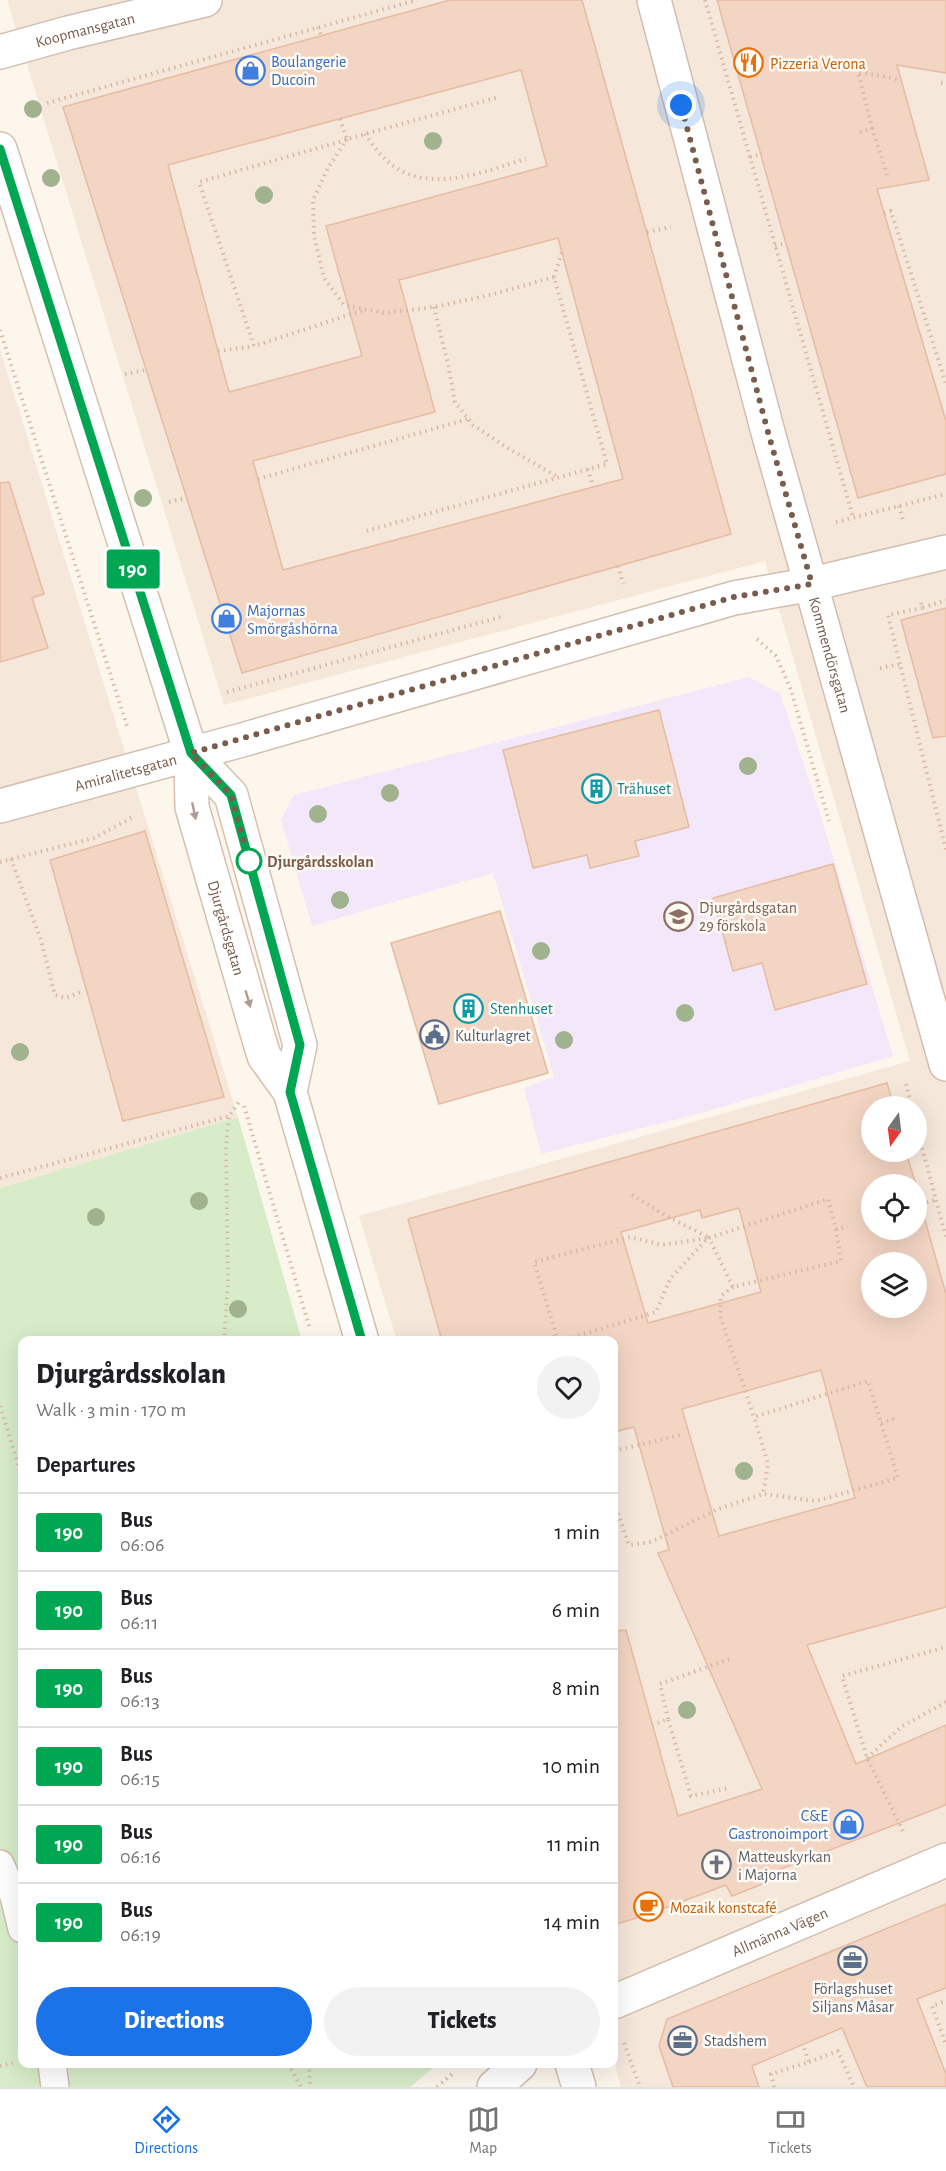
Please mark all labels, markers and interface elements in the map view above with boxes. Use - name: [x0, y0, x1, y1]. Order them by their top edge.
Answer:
- street label: Koopmansgatan: [34, 10, 137, 51]
- restaurant icon: Pizzeria Verona: [733, 47, 765, 79]
- shop icon: Boulangerie Ducoin: [234, 54, 266, 86]
- place label: Boulangerie Ducoin: [271, 54, 346, 88]
- place label: Pizzeria Verona: [770, 56, 866, 72]
- your location: [666, 90, 696, 120]
- line badge: 190: [98, 550, 168, 588]
- text: 190: [119, 559, 147, 580]
- street label: Kommendörsgatan: [806, 595, 854, 715]
- shop icon: Majornas Smörgåshörna: [210, 603, 242, 635]
- place label: Majornas Smörgåshörna: [247, 603, 338, 637]
- street label: Amiralitetsgatan: [73, 751, 178, 794]
- building icon: Trähuset: [580, 772, 612, 804]
- place label: Trähuset: [617, 781, 671, 797]
- one-way arrow: [190, 802, 200, 821]
- marker: Djurgårdsskolan: [236, 848, 262, 874]
- place label: Djurgårdsskolan: [267, 854, 374, 871]
- street label: Djurgårdsgatan: [205, 879, 247, 977]
- school or university icon: Djurgårdsgatan 29 förskola: [662, 900, 694, 932]
- place label: Djurgårdsgatan 29 förskola: [699, 900, 797, 934]
- one-way arrow: [243, 990, 253, 1008]
- building icon: Stenhuset: [453, 992, 485, 1024]
- place label: Stenhuset: [490, 1001, 553, 1017]
- public building icon: Kulturlagret: [418, 1019, 450, 1051]
- place label: Kulturlagret: [455, 1028, 531, 1044]
- north arrow: [861, 1096, 927, 1162]
- map controls: [861, 1096, 927, 1318]
- button: locate: [861, 1174, 927, 1240]
- button: layers: [861, 1252, 927, 1318]
- button: heart: [537, 1356, 600, 1419]
- text: Djurgårdsskolan: [36, 1361, 226, 1389]
- text: Walk · 3 min · 170 m: [36, 1400, 186, 1420]
- text: Departures: [36, 1454, 136, 1476]
- text: Bus: [120, 1509, 153, 1531]
- text: 1 min: [555, 1521, 600, 1543]
- text: 190: [55, 1522, 83, 1543]
- text: 06:06: [120, 1535, 165, 1555]
- text: Bus: [120, 1587, 153, 1609]
- text: 6 min: [552, 1599, 600, 1621]
- text: 190: [55, 1600, 83, 1621]
- text: 06:11: [120, 1613, 158, 1633]
- text: Bus: [120, 1665, 153, 1687]
- text: 8 min: [552, 1677, 600, 1699]
- text: 190: [55, 1678, 83, 1699]
- text: 06:13: [120, 1691, 160, 1711]
- text: Bus: [120, 1743, 153, 1765]
- text: 10 min: [543, 1755, 600, 1777]
- text: 190: [55, 1756, 83, 1777]
- text: 06:15: [120, 1769, 160, 1789]
- place label: C&E Gastronoimport: [728, 1808, 828, 1842]
- shop icon: C&E Gastronoimport: [833, 1808, 865, 1840]
- text: Bus: [120, 1821, 153, 1843]
- text: 11 min: [547, 1833, 600, 1855]
- text: 190: [55, 1834, 83, 1855]
- text: 06:16: [120, 1847, 161, 1867]
- church icon: Matteuskyrkan i Majorna: [701, 1849, 733, 1881]
- place label: Matteuskyrkan i Majorna: [738, 1849, 831, 1884]
- cafe icon: Mozaik konstcafé: [633, 1891, 665, 1923]
- text: Bus: [120, 1899, 153, 1921]
- place label: Mozaik konstcafé: [670, 1900, 777, 1916]
- street label: Allmänna Vägen: [730, 1905, 830, 1960]
- text: 14 min: [544, 1911, 600, 1933]
- text: 190: [55, 1912, 83, 1933]
- text: 06:19: [120, 1925, 161, 1945]
- office icon: Förlagshuset Siljans Måsar: [837, 1944, 869, 1976]
- place label: Förlagshuset Siljans Måsar: [812, 1981, 895, 2016]
- button: Directions: [36, 1987, 312, 2056]
- button: Tickets: [324, 1987, 600, 2056]
- office icon: Stadshem: [667, 2024, 699, 2056]
- place label: Stadshem: [704, 2033, 767, 2049]
- tab: Directions: [134, 2103, 198, 2158]
- tab: Map: [467, 2103, 500, 2158]
- tab: Tickets: [768, 2103, 812, 2158]

